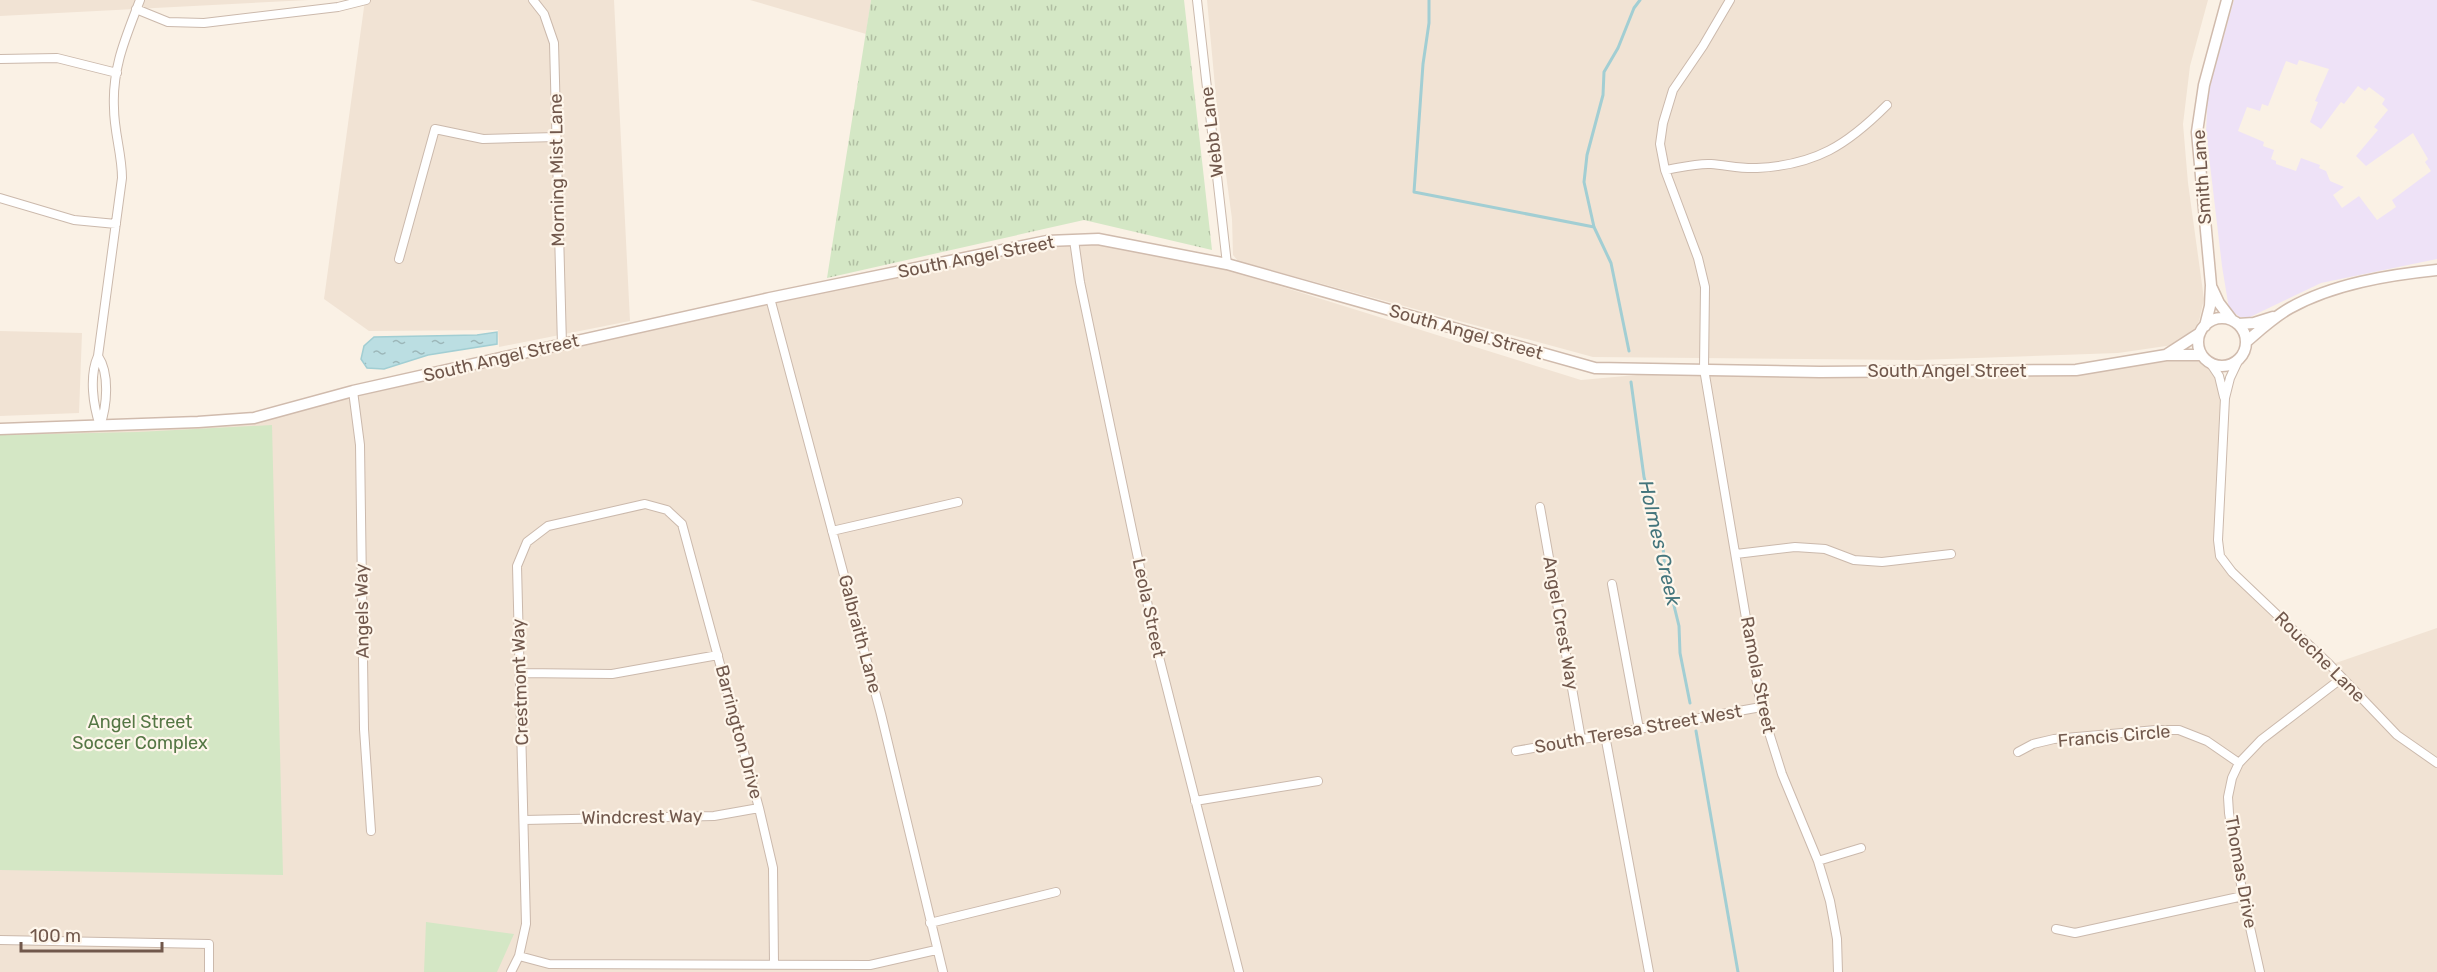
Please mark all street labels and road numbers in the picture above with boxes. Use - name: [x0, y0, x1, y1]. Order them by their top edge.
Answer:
- street label: Webb Lane: [1196, 85, 1228, 179]
- street label: Morning Mist Lane: [545, 93, 569, 247]
- street label: Smith Lane: [2188, 129, 2216, 225]
- street label: South Angel Street: [896, 231, 1056, 283]
- street label: South Angel Street: [1387, 300, 1545, 364]
- street label: South Angel Street: [421, 329, 581, 387]
- street label: South Angel Street: [1868, 360, 2026, 382]
- street label: Angel Crest Way: [1538, 554, 1584, 692]
- street label: Leola Street: [1128, 556, 1170, 660]
- street label: Angels Way: [350, 563, 374, 659]
- street label: Galbraith Lane: [834, 572, 886, 696]
- street label: Roueche Lane: [2270, 607, 2370, 707]
- street label: Ramola Street: [1736, 615, 1780, 735]
- street label: Crestmont Way: [507, 618, 533, 746]
- street label: Barrington Drive: [711, 663, 767, 801]
- street label: South Teresa Street West: [1533, 700, 1743, 758]
- street label: Francis Circle: [2057, 720, 2171, 752]
- street label: Windcrest Way: [581, 805, 703, 829]
- street label: Thomas Drive: [2220, 814, 2262, 930]

